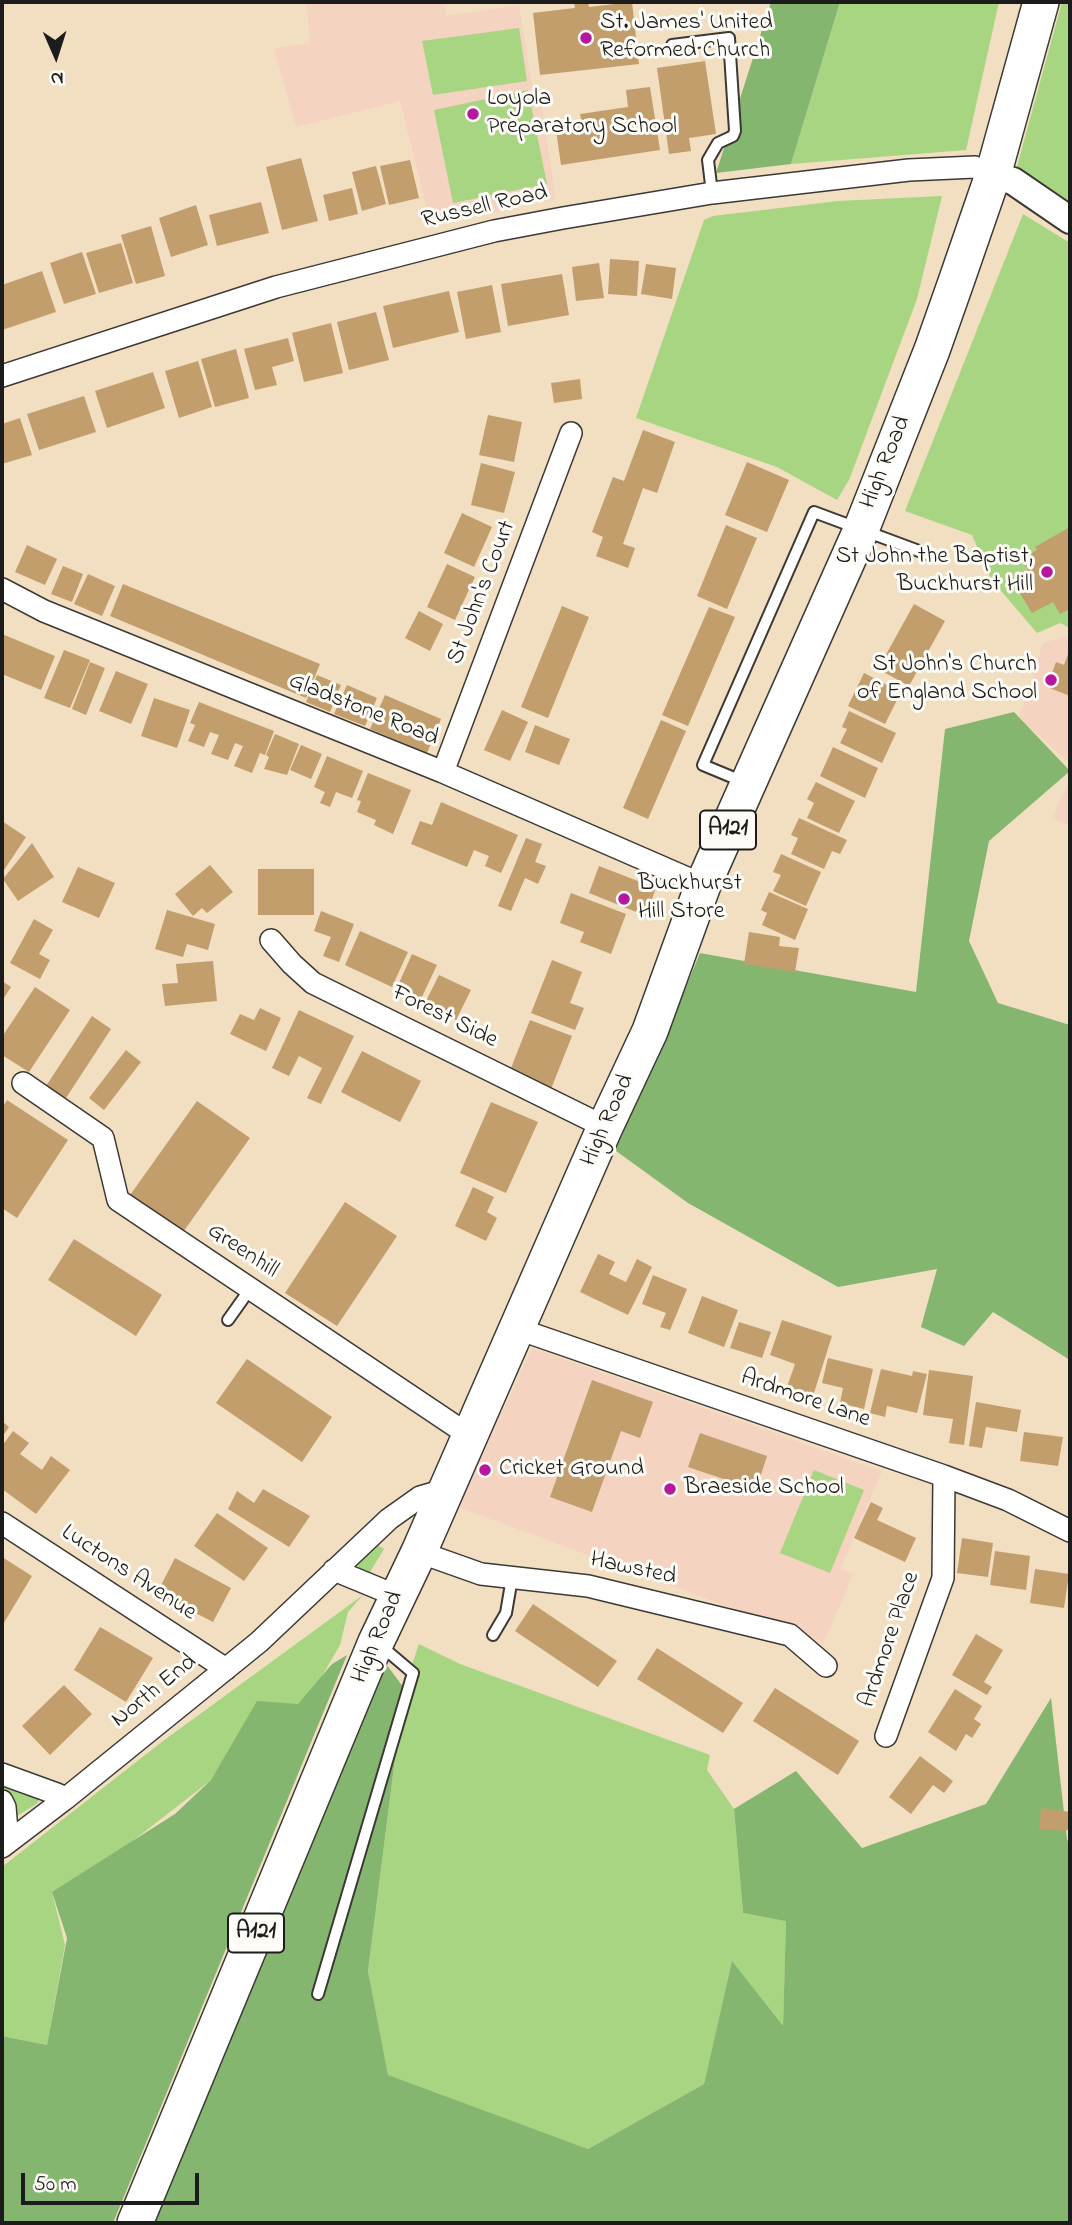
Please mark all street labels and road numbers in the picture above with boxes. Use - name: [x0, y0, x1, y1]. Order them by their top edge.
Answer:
- street label: Russell Road: [419, 180, 551, 236]
- street label: High Road: [855, 412, 919, 514]
- street label: St John's Court: [442, 517, 524, 669]
- street label: Gladstone Road: [284, 668, 442, 754]
- road number: A121: [700, 810, 756, 850]
- street label: Forest Side: [386, 980, 502, 1056]
- street label: High Road: [576, 1071, 642, 1171]
- street label: Greenhill: [201, 1218, 283, 1286]
- street label: Ardmore Lane: [736, 1364, 874, 1436]
- street label: Luctons Avenue: [55, 1520, 201, 1628]
- street label: Hawsted: [587, 1547, 679, 1593]
- street label: Ardmore Place: [854, 1568, 928, 1712]
- street label: High Road: [347, 1587, 411, 1689]
- street label: North End: [107, 1649, 203, 1735]
- road number: A121: [228, 1914, 284, 1952]

